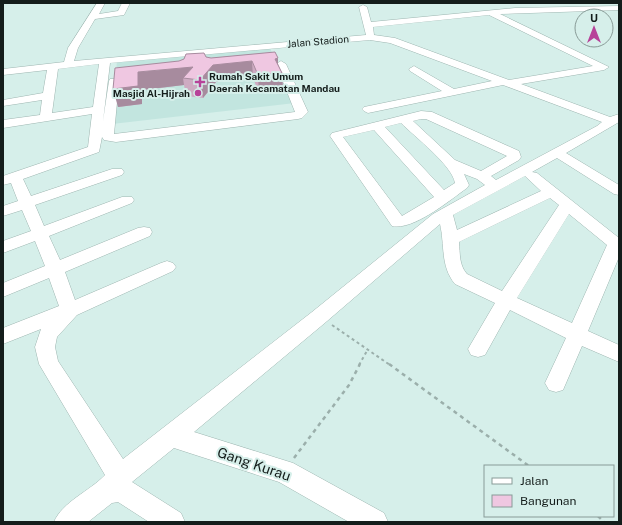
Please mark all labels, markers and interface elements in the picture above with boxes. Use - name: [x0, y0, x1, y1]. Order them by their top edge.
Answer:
- north arrow: [574, 8, 614, 48]
- text: U: [590, 12, 598, 24]
- street label: Jalan Stadion: [287, 32, 350, 50]
- place label: Rumah Sakit Umum Daerah Kecamatan Mandau: [209, 70, 340, 94]
- marker: Rumah Sakit Umum Daerah Kecamatan Mandau: [194, 76, 206, 88]
- place label: Masjid Al-Hijrah: [113, 87, 190, 99]
- marker: Masjid Al-Hijrah: [193, 88, 203, 98]
- street label: Gang Kurau: [215, 444, 293, 484]
- legend: [484, 465, 614, 517]
- text: Jalan: [520, 474, 549, 488]
- text: Bangunan: [520, 494, 576, 508]

